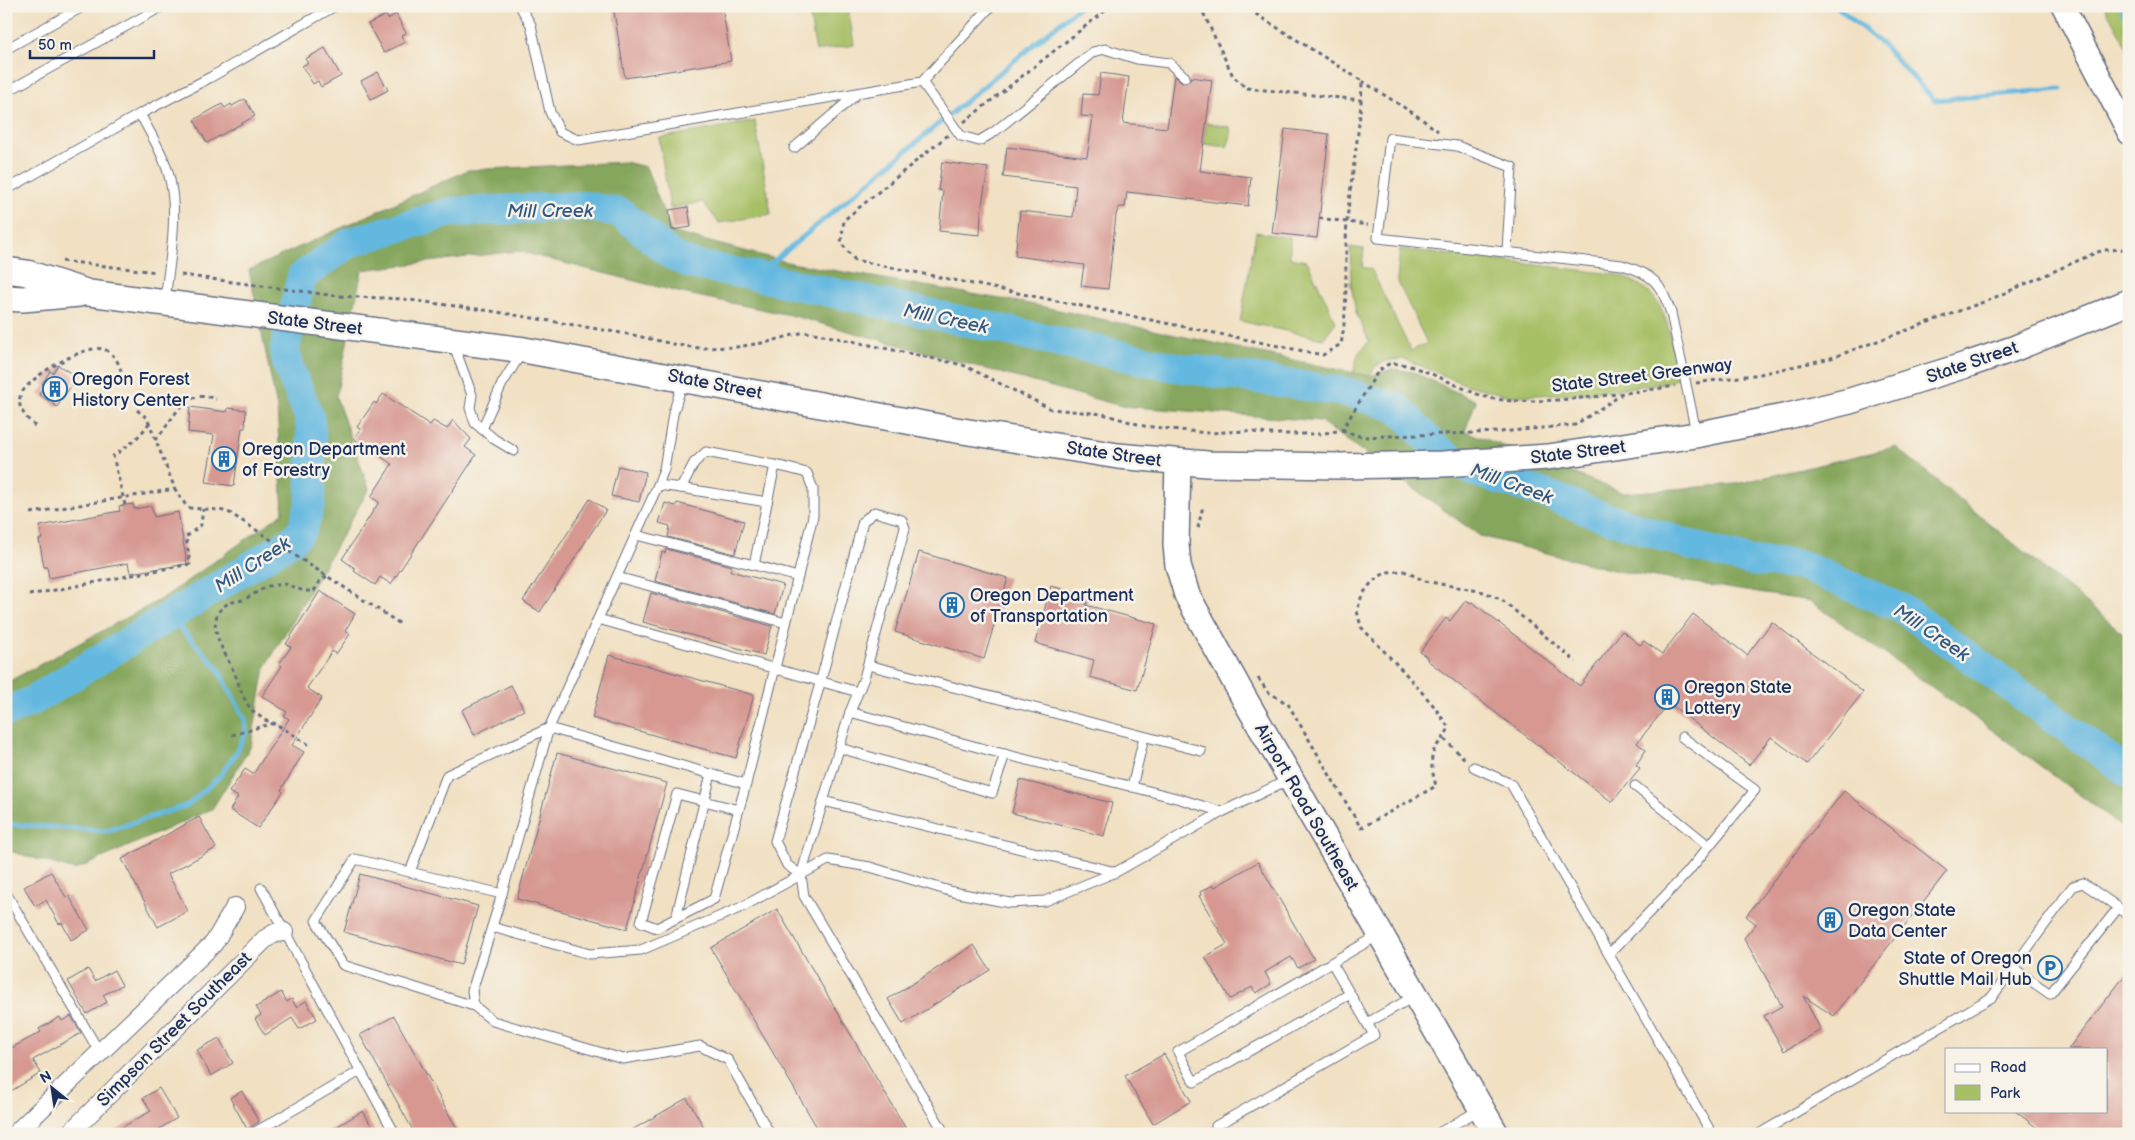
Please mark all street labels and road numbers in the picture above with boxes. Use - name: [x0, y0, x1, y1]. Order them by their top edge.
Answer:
- street label: State Street: [266, 307, 364, 340]
- street label: State Street: [1924, 337, 2021, 388]
- street label: State Street Greenway: [1551, 354, 1734, 397]
- street label: State Street: [666, 365, 764, 404]
- street label: State Street: [1529, 436, 1627, 469]
- street label: State Street: [1065, 437, 1163, 472]
- street label: Airport Road Southeast: [1250, 720, 1363, 895]
- street label: Simpson Street Southeast: [93, 947, 256, 1111]

